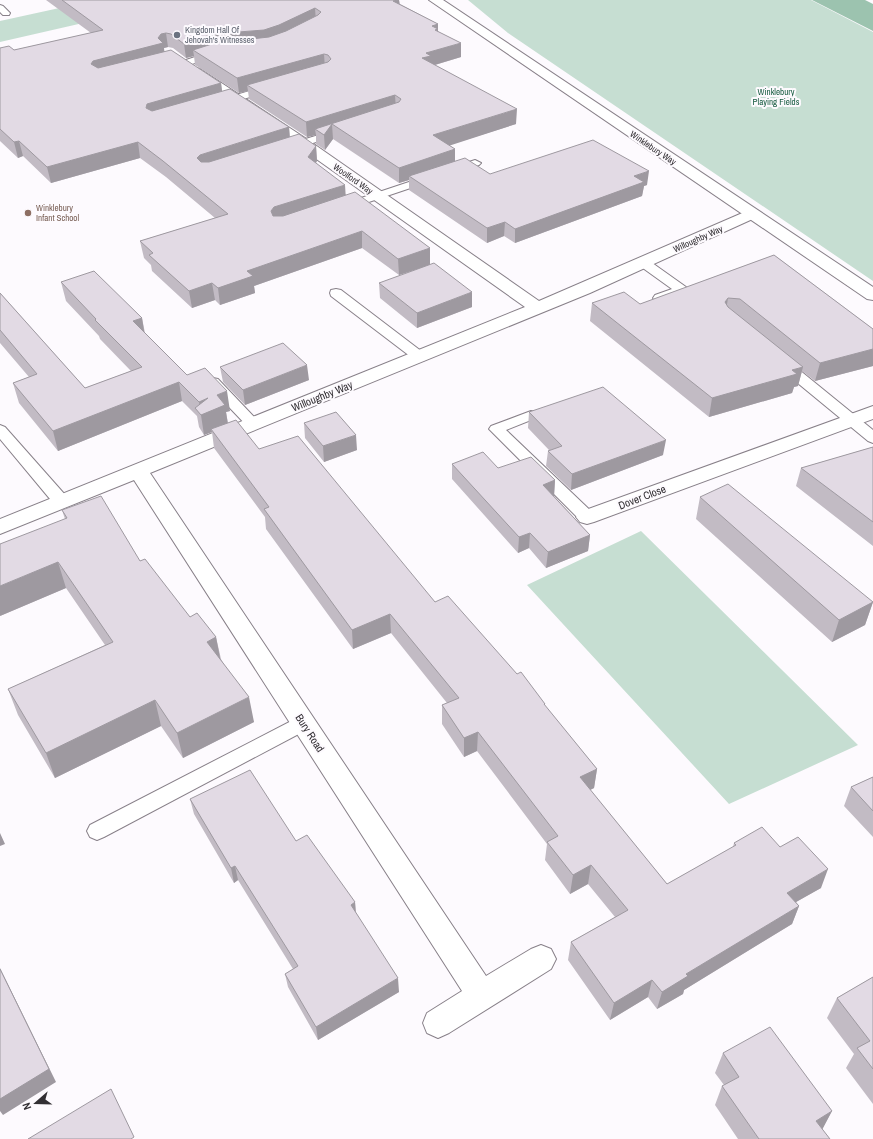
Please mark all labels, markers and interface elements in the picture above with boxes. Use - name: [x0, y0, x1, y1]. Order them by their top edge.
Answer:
- place label: Kingdom Hall Of Jehovah's Witnesses: [185, 24, 255, 46]
- marker: Kingdom Hall Of Jehovah's Witnesses: [172, 30, 182, 40]
- park label: Winklebury Playing Fields: [753, 86, 800, 108]
- street label: Winklebury Way: [627, 128, 679, 168]
- street label: Woolford Way: [331, 161, 376, 197]
- place label: Winklebury Infant School: [36, 202, 79, 224]
- marker: Winklebury Infant School: [23, 208, 33, 218]
- street label: Willoughby Way: [671, 223, 725, 255]
- street label: Willoughby Way: [289, 377, 355, 415]
- street label: Dover Close: [616, 482, 668, 512]
- street label: Bury Road: [293, 711, 327, 755]
- north arrow: [16, 1083, 56, 1123]
- text: N: [19, 1101, 34, 1112]

